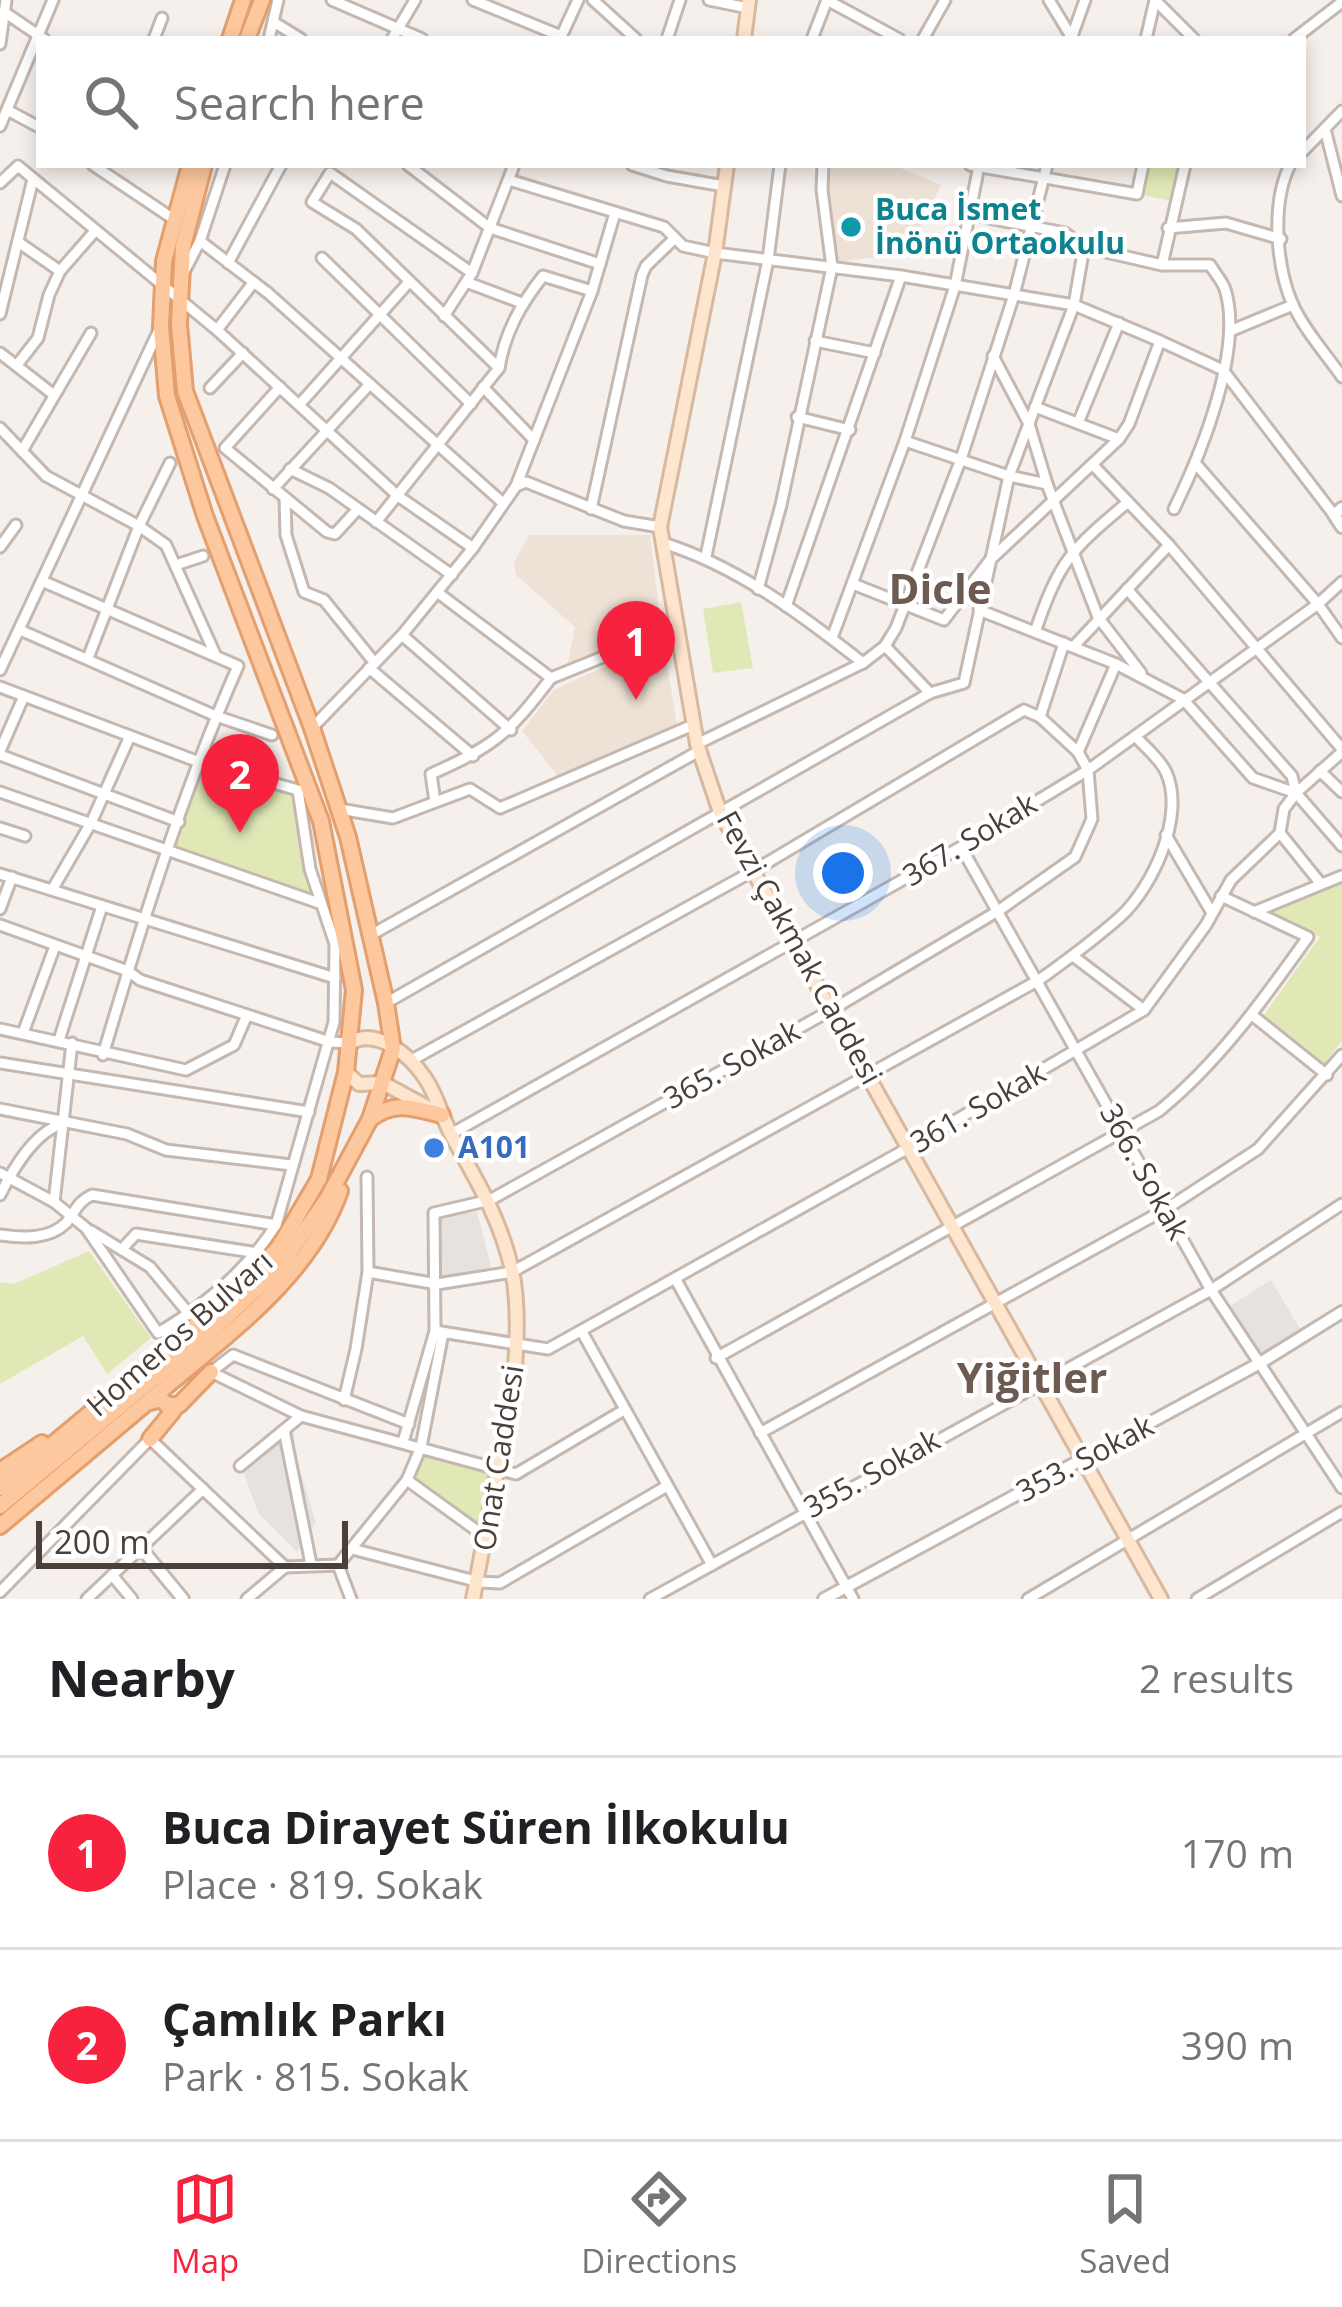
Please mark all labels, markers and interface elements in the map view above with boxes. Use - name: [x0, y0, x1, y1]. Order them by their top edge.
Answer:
- search box: [36, 36, 1306, 168]
- icon: search: [78, 69, 144, 135]
- text: Search here: [174, 72, 425, 133]
- place label: Buca İsmet İnönü Ortaokulu: [875, 188, 1125, 263]
- marker: Buca İsmet İnönü Ortaokulu: [838, 214, 864, 240]
- district label: Dicle: [888, 559, 992, 616]
- pin: 1: [597, 601, 675, 700]
- pin: 2: [201, 734, 279, 833]
- street label: 367. Sokak: [894, 782, 1044, 895]
- street label: Fevzi Çakmak Caddesi: [708, 803, 893, 1091]
- your location: [813, 843, 873, 903]
- street label: 365. Sokak: [656, 1009, 807, 1118]
- street label: 361. Sokak: [902, 1051, 1053, 1162]
- street label: 366. Sokak: [1091, 1096, 1200, 1247]
- place label: A101: [458, 1126, 530, 1167]
- marker: A101: [421, 1135, 447, 1161]
- street label: Homeros Bulvarı: [77, 1241, 281, 1425]
- district label: Yiğitler: [957, 1348, 1107, 1405]
- street label: Onat Caddesi: [463, 1362, 532, 1554]
- street label: 353. Sokak: [1009, 1404, 1160, 1511]
- street label: 355. Sokak: [796, 1418, 947, 1527]
- scale bar: [36, 1515, 348, 1568]
- text: 200 m: [54, 1519, 150, 1564]
- text: Nearby: [48, 1642, 235, 1712]
- text: 2 results: [1139, 1651, 1294, 1704]
- text: Buca Dirayet Süren İlkokulu: [162, 1796, 790, 1857]
- text: 1: [76, 1826, 98, 1879]
- text: 170 m: [1181, 1826, 1294, 1879]
- text: Place · 819. Sokak: [162, 1857, 483, 1910]
- text: Çamlık Parkı: [162, 1988, 447, 2049]
- text: 2: [76, 2018, 98, 2071]
- text: 390 m: [1181, 2018, 1294, 2071]
- text: Park · 815. Sokak: [162, 2049, 469, 2102]
- tab: Map: [171, 2166, 239, 2283]
- tab: Directions: [581, 2166, 737, 2283]
- tab: Saved: [1079, 2166, 1171, 2283]

